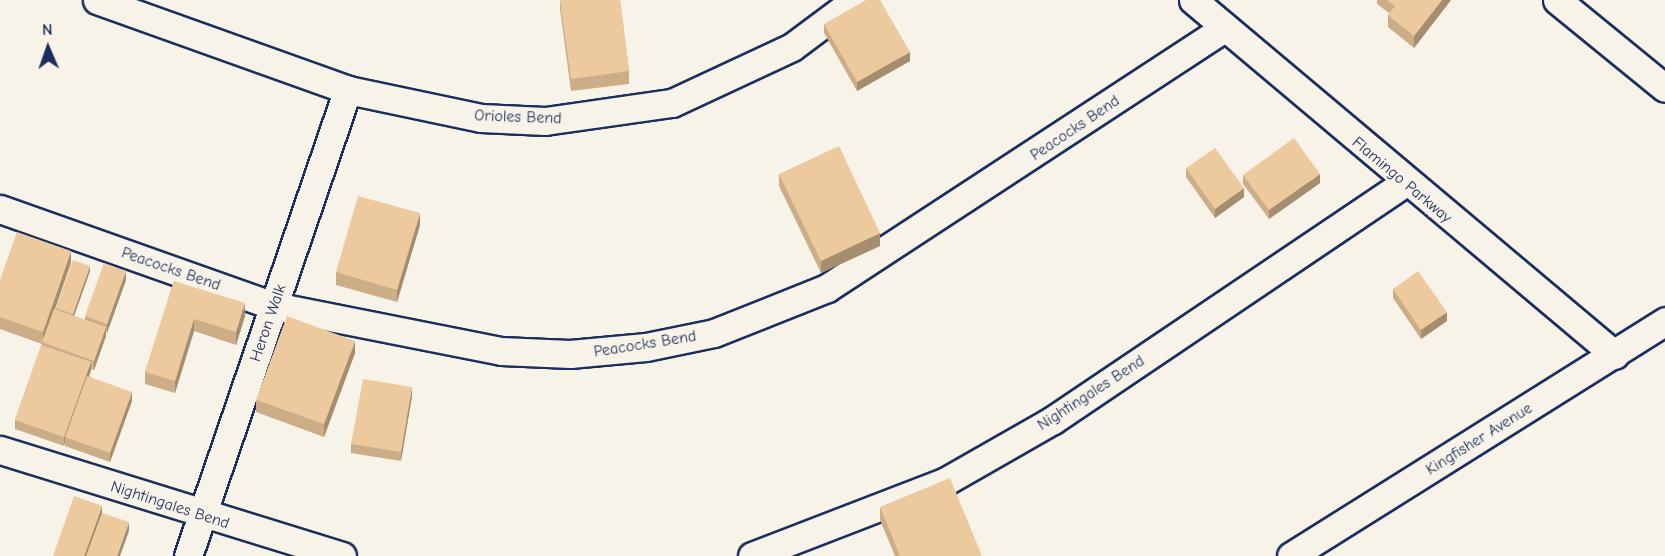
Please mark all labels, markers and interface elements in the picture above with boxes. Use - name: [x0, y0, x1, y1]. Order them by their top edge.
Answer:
- north arrow: [18, 18, 78, 78]
- text: N: [42, 21, 53, 39]
- street label: Peacocks Bend: [1027, 91, 1123, 165]
- street label: Orioles Bend: [474, 106, 562, 128]
- street label: Flamingo Parkway: [1348, 133, 1456, 227]
- street label: Peacocks Bend: [119, 243, 223, 295]
- street label: Heron Walk: [246, 282, 290, 364]
- street label: Peacocks Bend: [592, 326, 698, 362]
- street label: Nightingales Bend: [1034, 351, 1148, 435]
- street label: Kingfisher Avenue: [1422, 399, 1536, 479]
- street label: Nightingales Bend: [108, 477, 232, 533]

